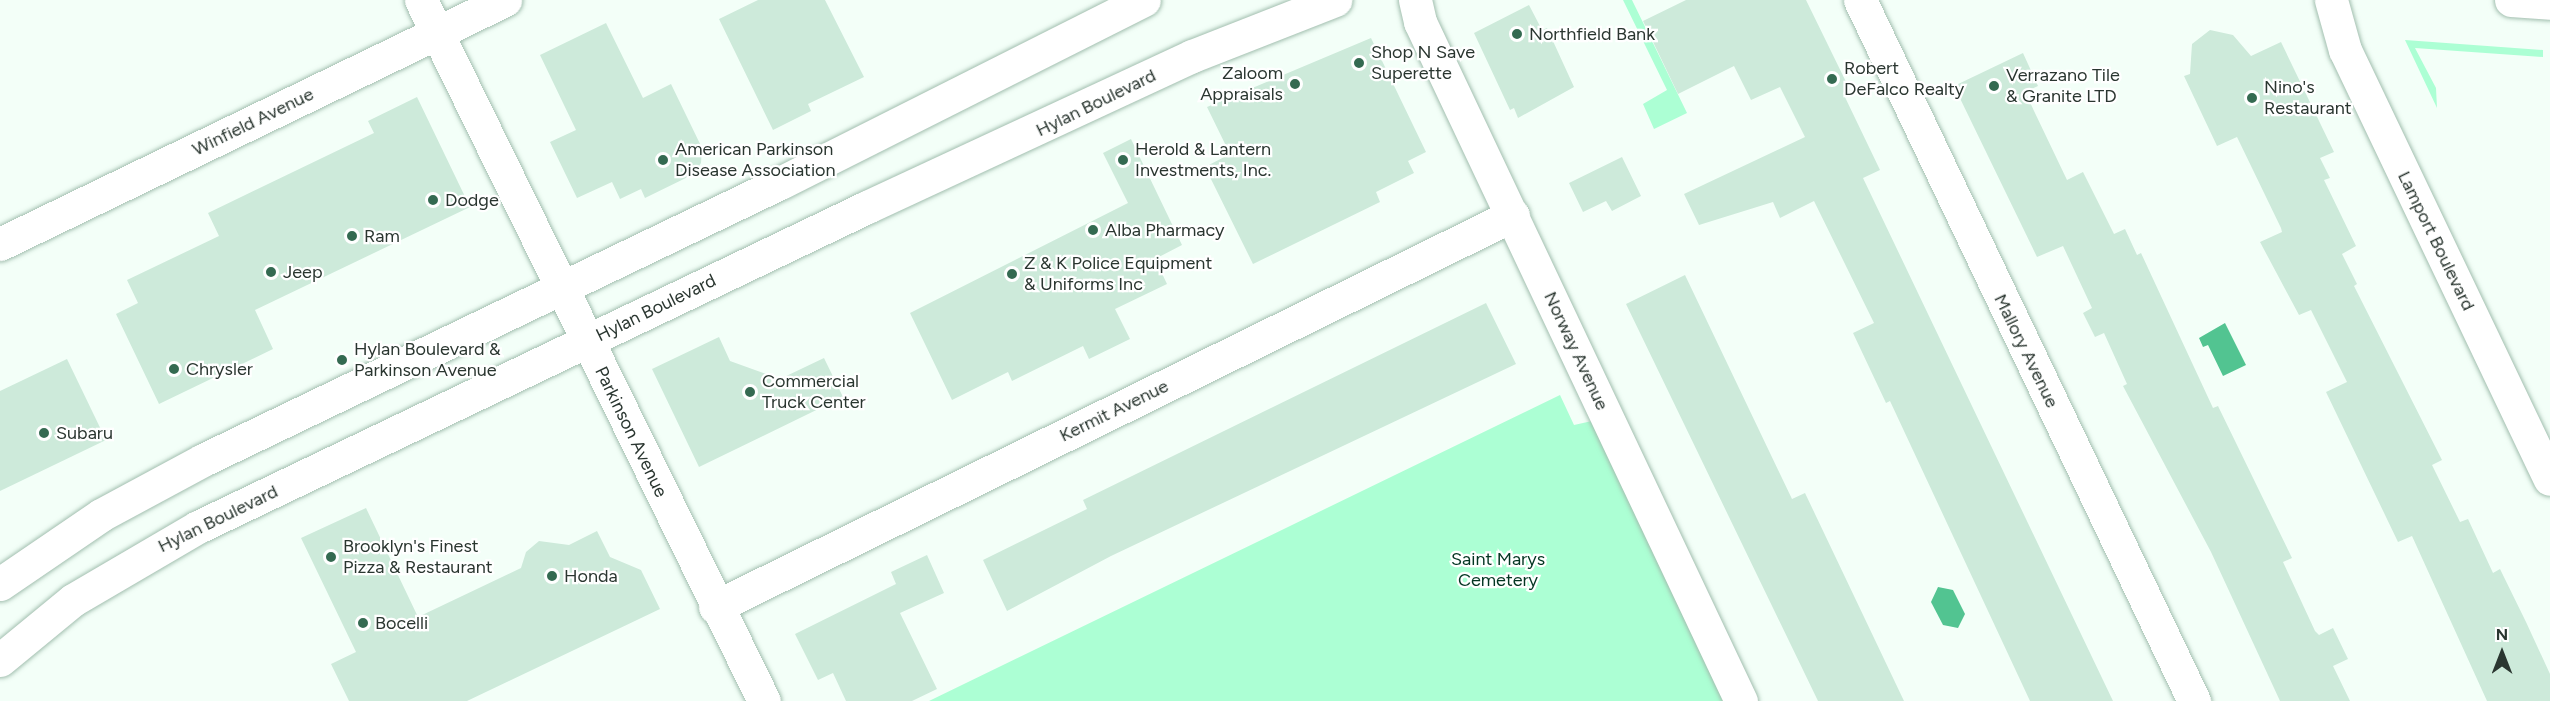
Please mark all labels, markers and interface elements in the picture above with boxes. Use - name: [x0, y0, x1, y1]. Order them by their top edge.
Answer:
- place label: Northfield Bank: [1529, 23, 1655, 45]
- marker: Northfield Bank: [1510, 27, 1524, 41]
- place label: Shop N Save Superette: [1371, 42, 1475, 84]
- marker: Shop N Save Superette: [1352, 56, 1366, 70]
- place label: Robert DeFalco Realty: [1844, 58, 1964, 100]
- place label: Zaloom Appraisals: [1200, 63, 1283, 106]
- street label: Hylan Boulevard: [1033, 65, 1159, 141]
- place label: Verrazano Tile & Granite LTD: [2006, 65, 2120, 107]
- marker: Robert DeFalco Realty: [1825, 72, 1839, 86]
- marker: Zaloom Appraisals: [1288, 77, 1302, 91]
- place label: Nino's Restaurant: [2264, 77, 2352, 119]
- marker: Verrazano Tile & Granite LTD: [1987, 79, 2001, 93]
- street label: Winfield Avenue: [189, 83, 317, 161]
- marker: Nino's Restaurant: [2245, 91, 2259, 105]
- place label: American Parkinson Disease Association: [675, 139, 836, 182]
- place label: Herold & Lantern Investments, Inc.: [1135, 139, 1271, 182]
- marker: American Parkinson Disease Association: [656, 153, 670, 167]
- marker: Herold & Lantern Investments, Inc.: [1116, 153, 1130, 167]
- street label: Lamport Boulevard: [2393, 168, 2479, 314]
- place label: Dodge: [445, 189, 499, 211]
- marker: Dodge: [426, 193, 440, 207]
- place label: Alba Pharmacy: [1105, 219, 1225, 241]
- marker: Alba Pharmacy: [1086, 223, 1100, 237]
- place label: Ram: [364, 225, 400, 247]
- marker: Ram: [345, 229, 359, 243]
- place label: Z & K Police Equipment & Uniforms Inc: [1024, 253, 1212, 296]
- place label: Jeep: [283, 261, 323, 283]
- marker: Jeep: [264, 265, 278, 279]
- marker: Z & K Police Equipment & Uniforms Inc: [1005, 267, 1019, 281]
- street label: Hylan Boulevard: [593, 270, 719, 346]
- street label: Norway Avenue: [1539, 288, 1613, 414]
- street label: Mallory Avenue: [1989, 291, 2063, 411]
- place label: Hylan Boulevard & Parkinson Avenue: [354, 339, 501, 382]
- marker: Hylan Boulevard & Parkinson Avenue: [335, 353, 349, 367]
- place label: Chrysler: [186, 358, 253, 380]
- marker: Chrysler: [167, 362, 181, 376]
- street label: Parkinson Avenue: [590, 363, 672, 501]
- place label: Commercial Truck Center: [762, 371, 866, 413]
- street label: Kermit Avenue: [1056, 375, 1172, 447]
- marker: Commercial Truck Center: [743, 385, 757, 399]
- place label: Subaru: [56, 422, 113, 444]
- marker: Subaru: [37, 426, 51, 440]
- street label: Hylan Boulevard: [155, 481, 281, 557]
- place label: Brooklyn's Finest Pizza & Restaurant: [343, 536, 493, 578]
- park label: Saint Marys Cemetery: [1451, 549, 1545, 592]
- marker: Brooklyn's Finest Pizza & Restaurant: [324, 550, 338, 564]
- place label: Honda: [564, 565, 618, 587]
- marker: Honda: [545, 569, 559, 583]
- place label: Bocelli: [375, 612, 428, 634]
- marker: Bocelli: [356, 616, 370, 630]
- north arrow: [2472, 623, 2532, 683]
- text: N: [2496, 625, 2508, 644]

